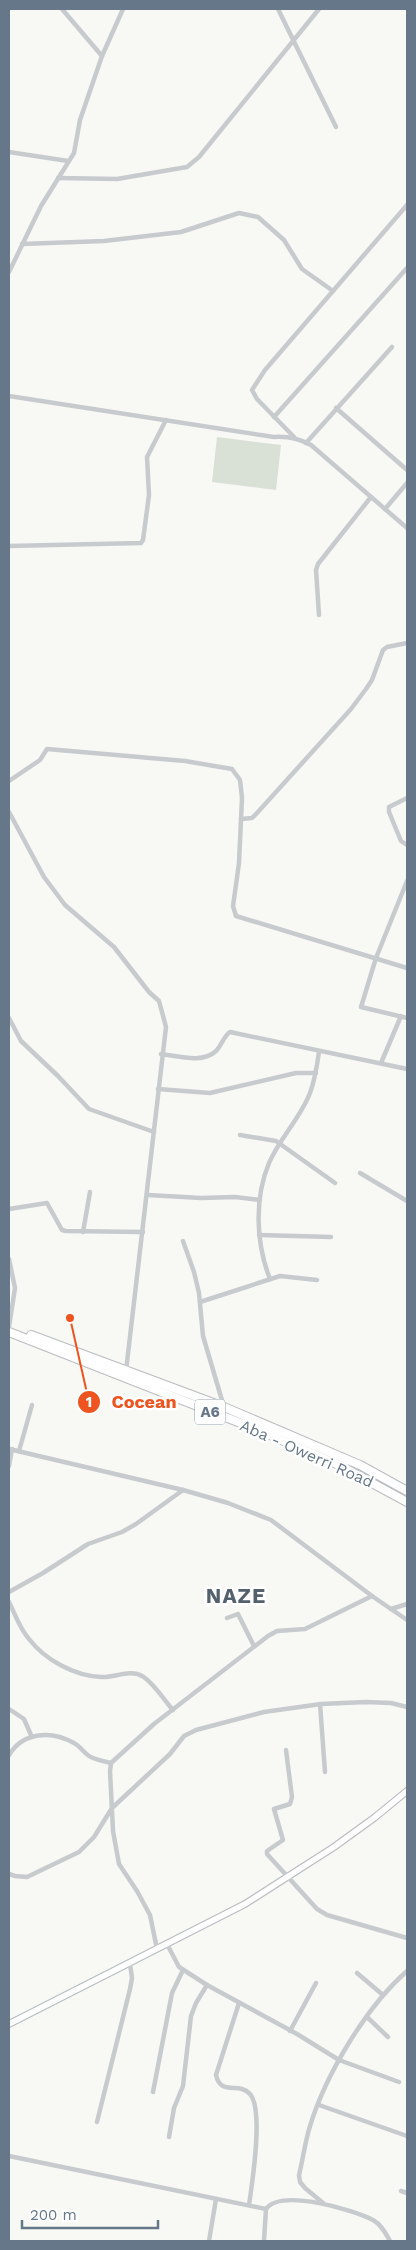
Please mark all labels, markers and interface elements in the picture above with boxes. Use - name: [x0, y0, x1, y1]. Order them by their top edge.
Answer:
- callout: Cocean: [77, 1386, 187, 1419]
- text: Cocean: [111, 1391, 177, 1412]
- text: 1: [86, 1393, 92, 1411]
- road number: A6: [195, 1400, 225, 1424]
- street label: Aba - Owerri Road: [237, 1415, 377, 1491]
- district label: NAZE: [206, 1583, 266, 1608]
- scale bar: [22, 2198, 159, 2230]
- text: 200 m: [30, 2206, 77, 2224]

